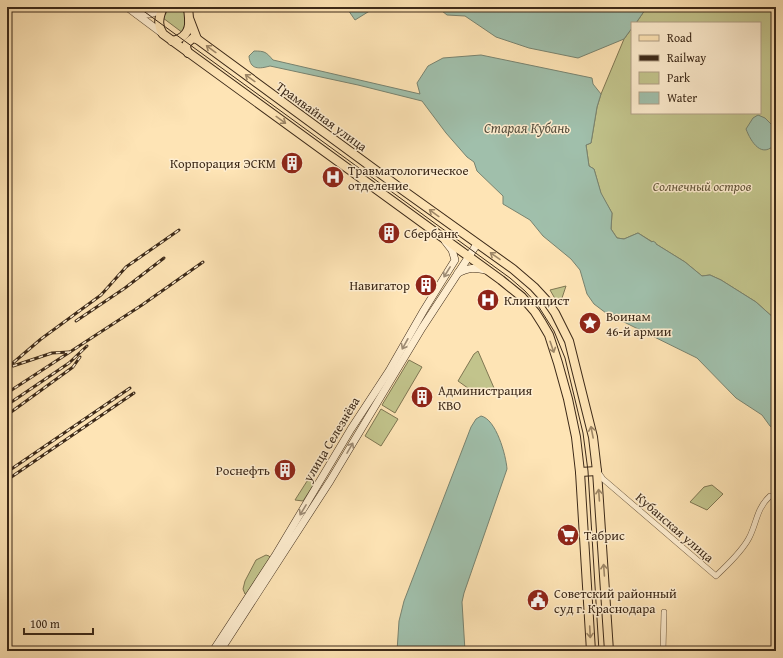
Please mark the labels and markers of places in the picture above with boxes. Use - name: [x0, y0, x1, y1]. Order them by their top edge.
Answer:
- building icon: Корпорация ЭСКМ: [279, 150, 305, 176]
- place label: Корпорация ЭСКМ: [170, 154, 276, 173]
- place label: Травматологическое отделение: [348, 161, 469, 195]
- hospital icon: Травматологическое отделение: [320, 164, 346, 190]
- building icon: Сбербанк: [376, 220, 402, 246]
- place label: Сбербанк: [404, 224, 458, 243]
- building icon: Навигатор: [413, 272, 439, 298]
- place label: Навигатор: [349, 276, 410, 295]
- hospital icon: Клиницист: [475, 287, 501, 313]
- place label: Клиницист: [504, 291, 570, 310]
- place label: Воинам 46-й армии: [606, 307, 672, 341]
- place icon: Воинам 46-й армии: [577, 310, 603, 336]
- place label: Администрация КВО: [438, 381, 533, 415]
- building icon: Администрация КВО: [409, 384, 435, 410]
- building icon: Роснефть: [272, 457, 298, 483]
- place label: Роснефть: [216, 461, 270, 480]
- supermarket icon: Табрис: [555, 522, 581, 548]
- place label: Табрис: [584, 526, 625, 545]
- place label: Советский районный суд г. Краснодара: [554, 584, 677, 618]
- public building icon: Советский районный суд г. Краснодара: [525, 587, 551, 613]

